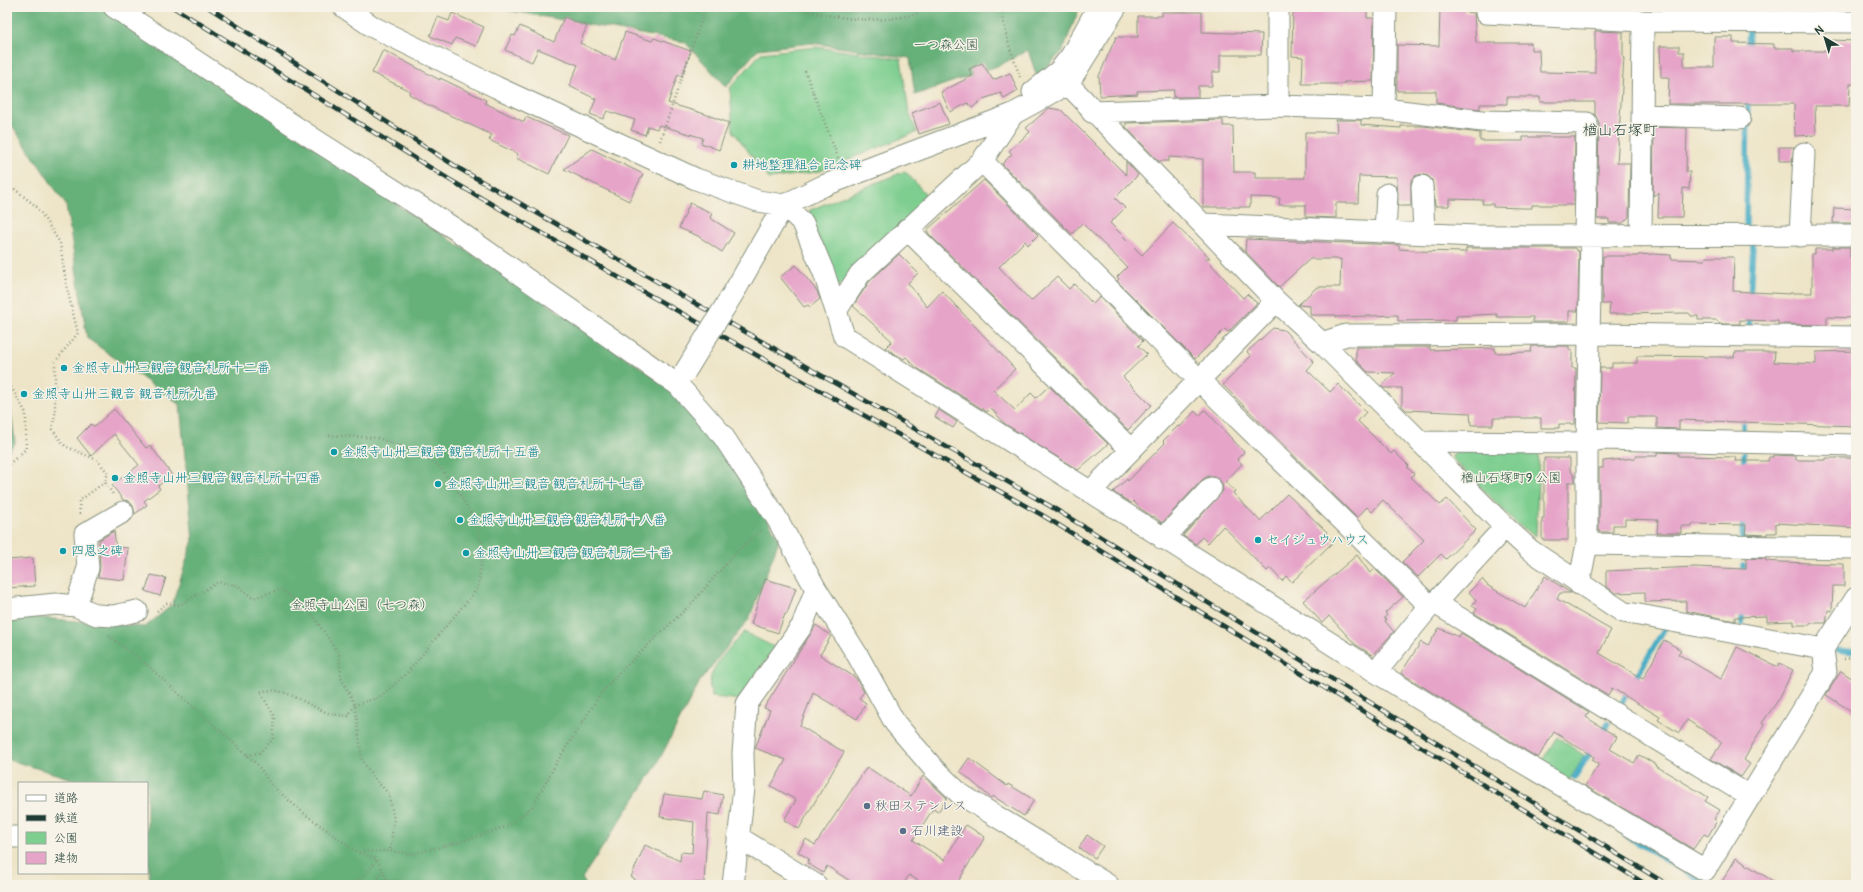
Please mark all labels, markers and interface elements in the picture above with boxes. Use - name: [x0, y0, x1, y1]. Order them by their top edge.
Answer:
- north arrow: [1805, 18, 1845, 58]
- text: N: [1812, 23, 1827, 38]
- park label: 一つ森公園: [913, 37, 979, 53]
- district label: 楢山石塚町: [1582, 121, 1658, 140]
- place label: 耕地整理組合 記念碑: [742, 157, 862, 173]
- marker: 耕地整理組合 記念碑: [729, 160, 739, 170]
- place label: 金照寺山卅三観音 観音札所十二番: [72, 360, 270, 376]
- marker: 金照寺山卅三観音 観音札所十二番: [59, 363, 69, 373]
- place label: 金照寺山卅三観音 観音札所九番: [32, 386, 217, 402]
- marker: 金照寺山卅三観音 観音札所九番: [19, 389, 29, 399]
- place label: 金照寺山卅三観音 観音札所十五番: [342, 444, 540, 460]
- marker: 金照寺山卅三観音 観音札所十五番: [329, 447, 339, 457]
- place label: 金照寺山卅三観音 観音札所十四番: [123, 470, 321, 486]
- park label: 楢山石塚町9 公園: [1461, 470, 1561, 486]
- marker: 金照寺山卅三観音 観音札所十四番: [110, 473, 120, 483]
- place label: 金照寺山卅三観音 観音札所十七番: [446, 476, 644, 492]
- marker: 金照寺山卅三観音 観音札所十七番: [433, 479, 443, 489]
- place label: 金照寺山卅三観音 観音札所十八番: [468, 512, 666, 528]
- marker: 金照寺山卅三観音 観音札所十八番: [455, 515, 465, 525]
- place label: セイジュウハウス: [1266, 532, 1369, 548]
- marker: セイジュウハウス: [1253, 535, 1263, 545]
- place label: 四恩之碑: [71, 543, 123, 559]
- place label: 金照寺山卅三観音 観音札所二十番: [474, 545, 672, 561]
- marker: 四恩之碑: [58, 546, 68, 556]
- marker: 金照寺山卅三観音 観音札所二十番: [461, 548, 471, 558]
- park label: 金照寺山公園（七つ森）: [290, 597, 434, 613]
- legend: [18, 782, 148, 874]
- text: 道路: [54, 791, 78, 806]
- place label: 秋田ステンレス: [875, 798, 967, 814]
- marker: 秋田ステンレス: [862, 801, 872, 811]
- text: 鉄道: [54, 811, 78, 826]
- place label: 石川建設: [911, 823, 963, 839]
- marker: 石川建設: [898, 826, 908, 836]
- text: 公園: [54, 831, 78, 846]
- text: 建物: [54, 851, 78, 866]

